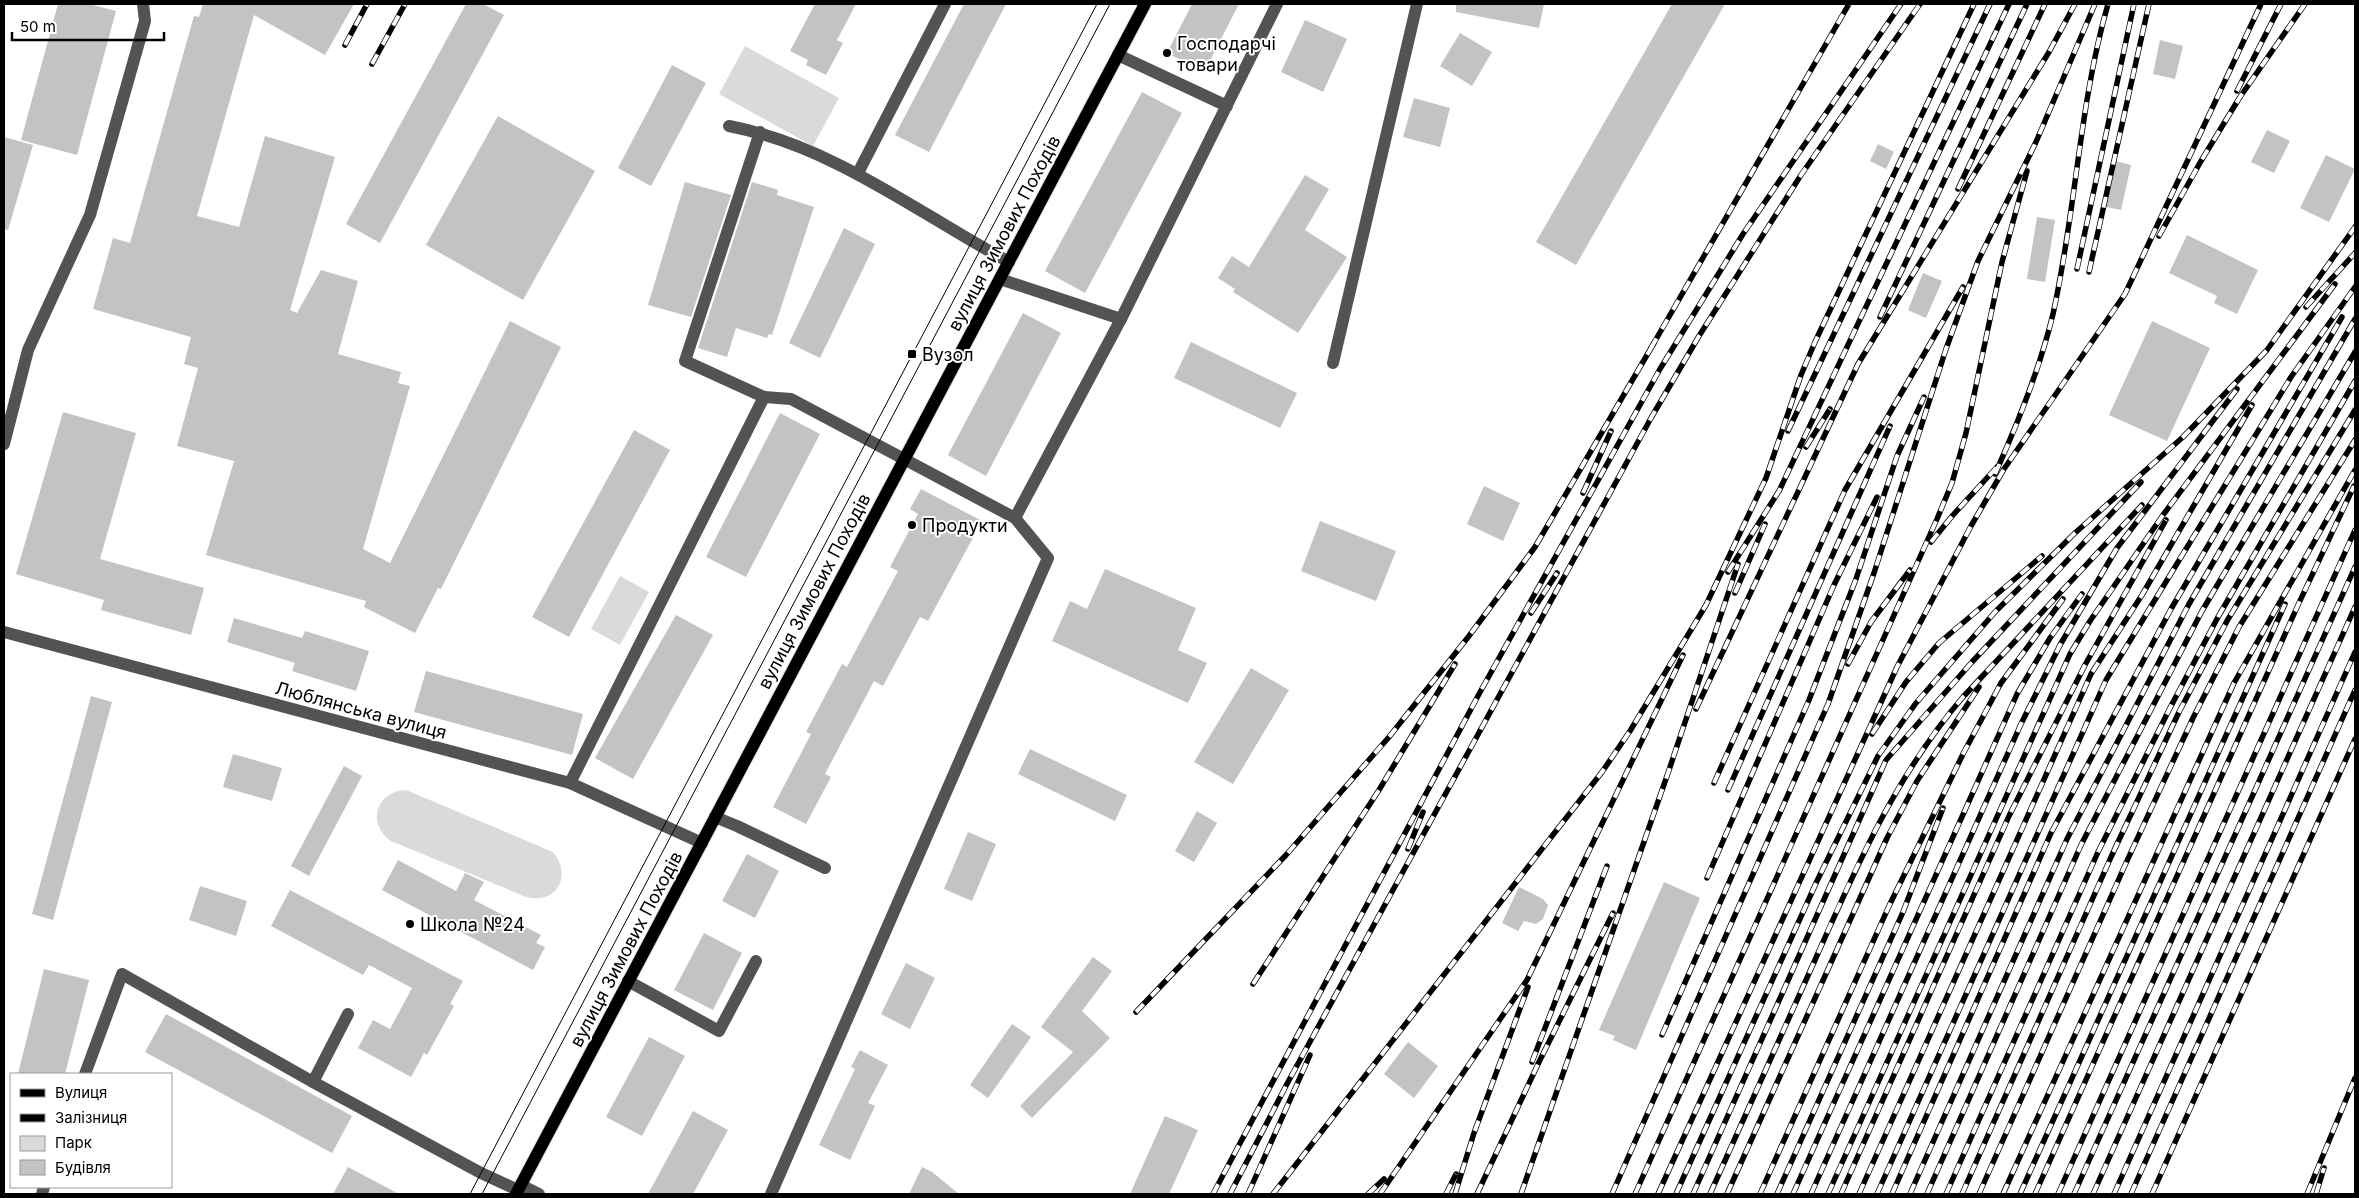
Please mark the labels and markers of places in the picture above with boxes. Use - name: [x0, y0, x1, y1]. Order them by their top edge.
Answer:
- place label: Господарчі товари: [1177, 33, 1276, 75]
- marker: Господарчі товари: [1161, 47, 1173, 59]
- place label: Вузол: [922, 344, 974, 365]
- marker: Вузол: [906, 348, 918, 360]
- place label: Продукти: [922, 515, 1008, 536]
- marker: Продукти: [906, 519, 918, 531]
- place label: Школа №24: [420, 914, 525, 935]
- marker: Школа №24: [404, 918, 416, 930]

